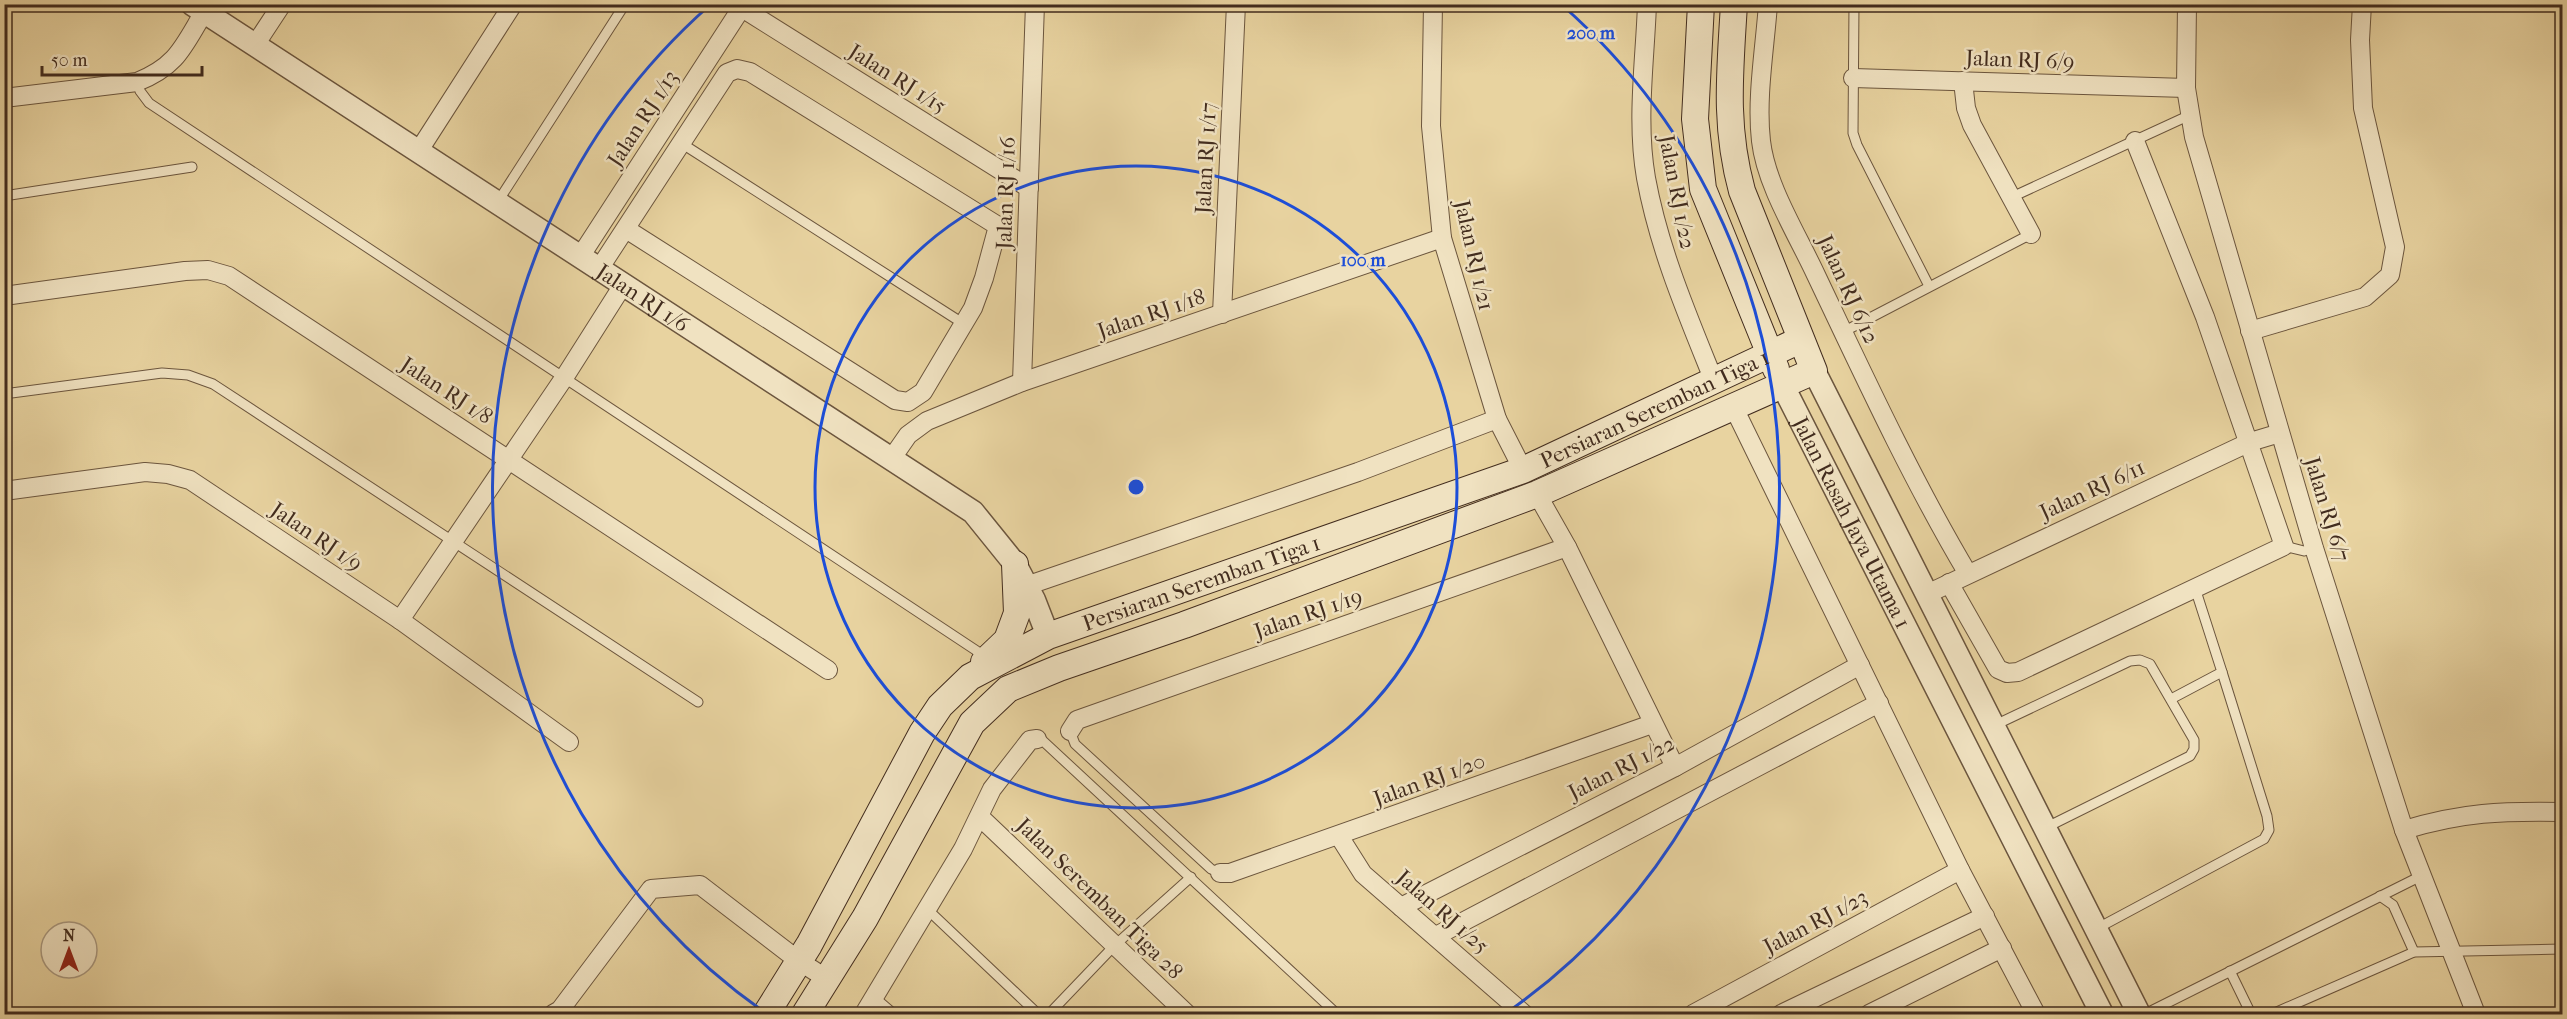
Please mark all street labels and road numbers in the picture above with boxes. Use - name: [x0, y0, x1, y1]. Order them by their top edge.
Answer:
- street label: Jalan RJ 1/15: [842, 37, 951, 119]
- street label: Jalan RJ 6/9: [1963, 45, 2075, 75]
- street label: Jalan RJ 1/13: [601, 65, 684, 174]
- street label: Jalan RJ 1/17: [1190, 102, 1222, 217]
- street label: Jalan RJ 1/22: [1653, 131, 1701, 252]
- street label: Jalan RJ 1/16: [991, 136, 1021, 252]
- street label: Jalan RJ 1/21: [1448, 196, 1499, 313]
- street label: Jalan RJ 6/12: [1811, 229, 1885, 348]
- street label: Jalan RJ 1/6: [590, 257, 694, 338]
- street label: Jalan RJ 1/18: [1092, 283, 1209, 345]
- street label: Persiaran Seremban Tiga 1: [1536, 344, 1773, 474]
- street label: Jalan RJ 1/8: [394, 350, 497, 430]
- street label: Jalan Rasah Jaya Utama 1: [1786, 411, 1916, 633]
- street label: Jalan RJ 6/7: [2298, 452, 2355, 565]
- street label: Jalan RJ 6/11: [2034, 454, 2149, 526]
- street label: Jalan RJ 1/9: [264, 496, 367, 577]
- street label: Persiaran Seremban Tiga 1: [1079, 530, 1324, 637]
- street label: Jalan RJ 1/19: [1249, 583, 1366, 645]
- street label: Jalan RJ 1/22: [1562, 730, 1679, 807]
- street label: Jalan RJ 1/20: [1368, 748, 1489, 813]
- street label: Jalan Seremban Tiga 28: [1009, 811, 1188, 985]
- street label: Jalan RJ 1/25: [1389, 863, 1494, 959]
- street label: Jalan RJ 1/23: [1757, 884, 1872, 961]

